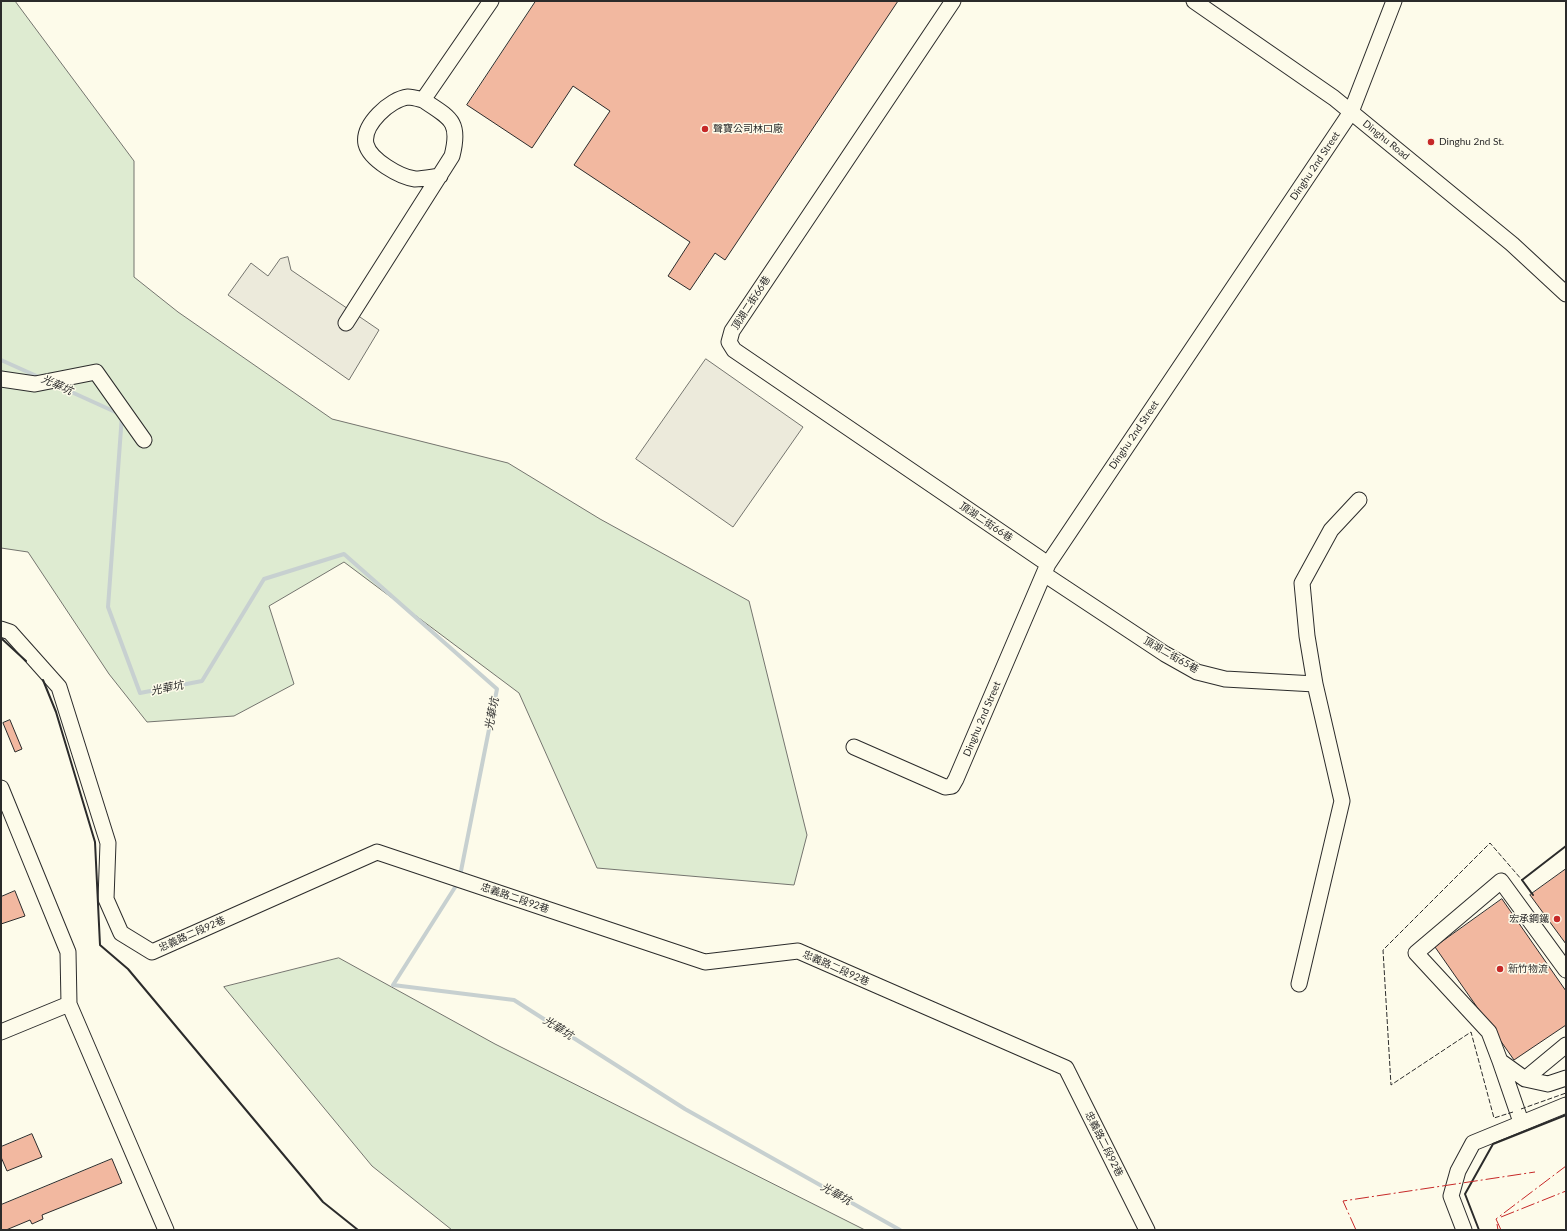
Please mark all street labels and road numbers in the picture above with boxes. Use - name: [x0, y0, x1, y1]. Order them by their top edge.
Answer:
- street label: Dinghu Road: [1360, 118, 1412, 162]
- street label: Dinghu 2nd Street: [1288, 129, 1342, 203]
- street label: 頂湖二街66巷: [729, 274, 773, 332]
- street label: Dinghu 2nd Street: [1107, 398, 1161, 472]
- street label: 頂湖二街66巷: [957, 500, 1015, 544]
- street label: 頂湖二街65巷: [1141, 634, 1201, 676]
- street label: Dinghu 2nd Street: [961, 680, 1003, 758]
- street label: 忠義路二段92巷: [479, 881, 551, 915]
- street label: 忠義路二段92巷: [157, 914, 227, 954]
- street label: 忠義路二段92巷: [801, 948, 871, 988]
- street label: 忠義路二段92巷: [1082, 1109, 1126, 1179]

